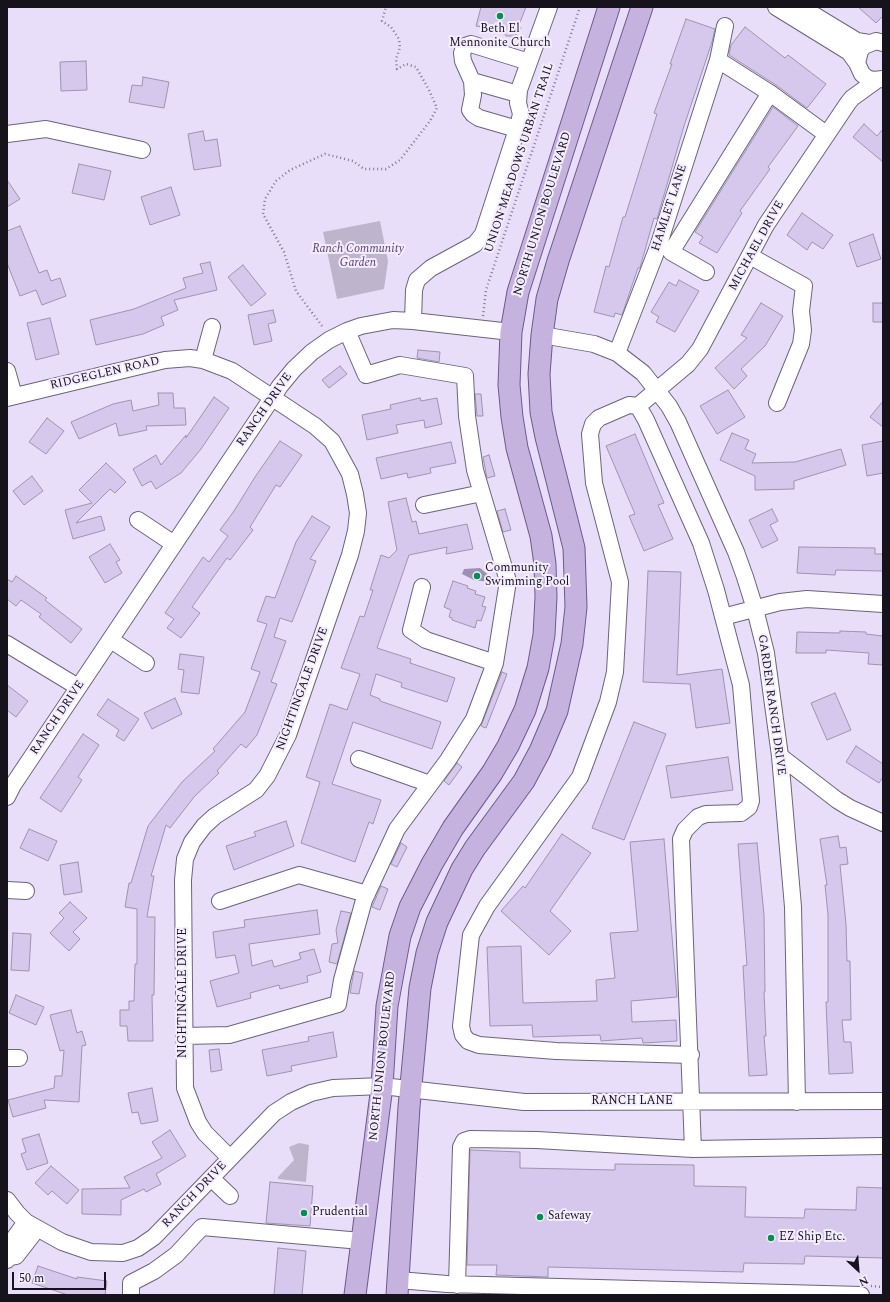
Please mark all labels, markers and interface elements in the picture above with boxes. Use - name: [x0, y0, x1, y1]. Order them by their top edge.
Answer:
- marker: Beth El Mennonite Church: [495, 11, 505, 21]
- place label: Beth El Mennonite Church: [449, 23, 551, 51]
- street label: UNION MEADOWS URBAN TRAIL: [482, 61, 558, 255]
- street label: NORTH UNION BOULEVARD: [511, 130, 575, 298]
- street label: HAMLET LANE: [649, 163, 691, 253]
- street label: MICHAEL DRIVE: [726, 198, 788, 294]
- park label: Ranch Community Garden: [312, 243, 404, 271]
- street label: RIDGEGLEN ROAD: [49, 354, 161, 394]
- street label: RANCH DRIVE: [234, 370, 296, 450]
- place label: Community Swimming Pool: [485, 562, 569, 590]
- marker: Community Swimming Pool: [472, 571, 482, 581]
- street label: NIGHTINGALE DRIVE: [274, 625, 332, 753]
- street label: GARDEN RANCH DRIVE: [754, 634, 788, 776]
- street label: RANCH DRIVE: [28, 678, 88, 758]
- street label: NIGHTINGALE DRIVE: [177, 928, 191, 1058]
- street label: NORTH UNION BOULEVARD: [367, 970, 399, 1142]
- street label: RANCH LANE: [591, 1095, 673, 1109]
- street label: RANCH DRIVE: [160, 1159, 230, 1231]
- place label: Prudential: [312, 1206, 368, 1220]
- marker: Prudential: [299, 1208, 309, 1218]
- place label: Safeway: [548, 1210, 591, 1224]
- marker: Safeway: [535, 1212, 545, 1222]
- place label: EZ Ship Etc.: [779, 1231, 845, 1245]
- marker: EZ Ship Etc.: [766, 1233, 776, 1243]
- north arrow: [838, 1250, 878, 1290]
- scale bar: [14, 1264, 108, 1290]
- text: 50 m: [19, 1269, 44, 1288]
- text: N: [856, 1272, 871, 1291]

